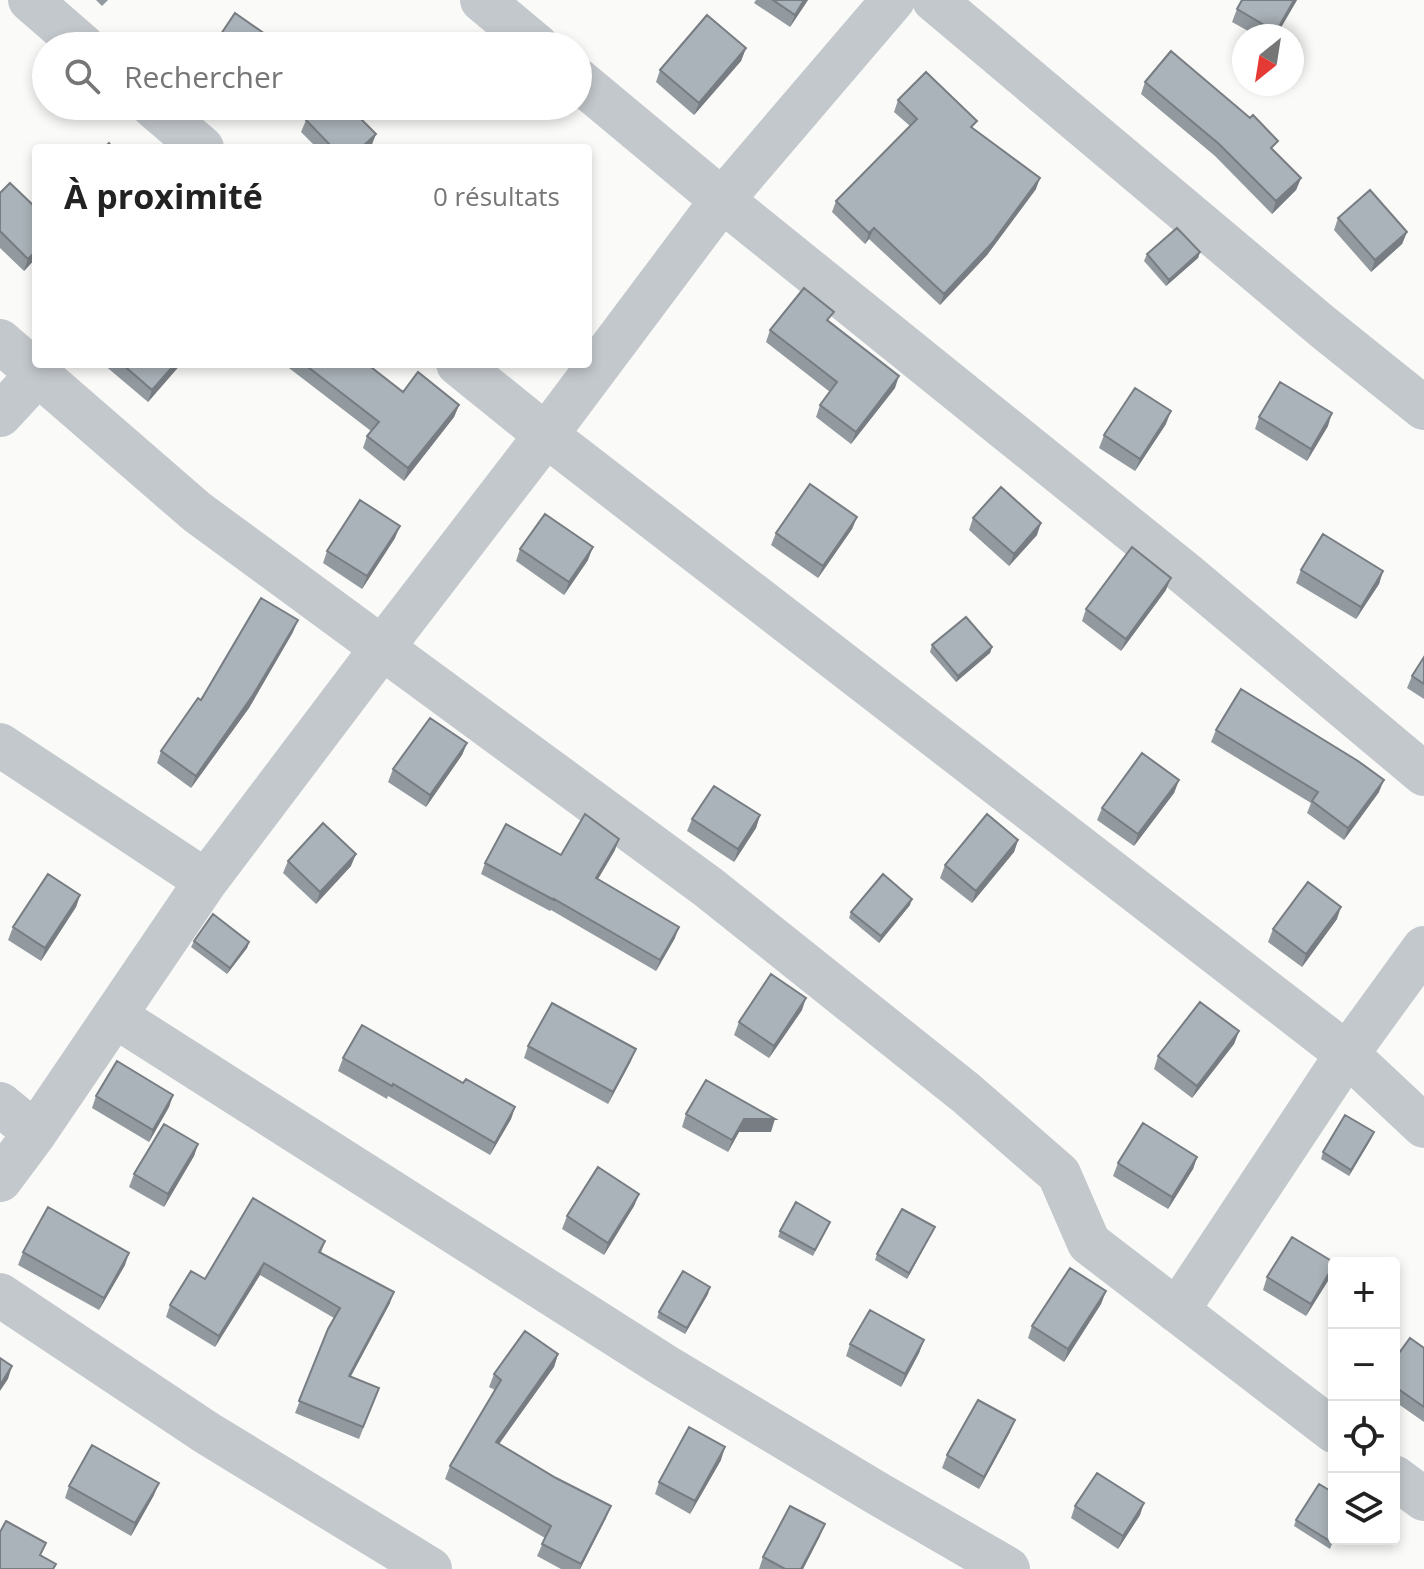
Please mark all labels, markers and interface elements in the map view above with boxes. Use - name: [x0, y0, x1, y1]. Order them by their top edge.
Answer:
- north arrow: [1232, 24, 1304, 96]
- search box: [32, 32, 592, 120]
- icon: search: [60, 54, 104, 98]
- text: Rechercher: [124, 56, 283, 97]
- text: À proximité: [64, 173, 263, 219]
- text: 0 résultats: [433, 178, 560, 214]
- map controls: [1328, 1257, 1400, 1545]
- button: +: [1328, 1257, 1400, 1329]
- button: −: [1328, 1329, 1400, 1401]
- button: locate: [1328, 1401, 1400, 1473]
- button: layers: [1328, 1473, 1400, 1545]

